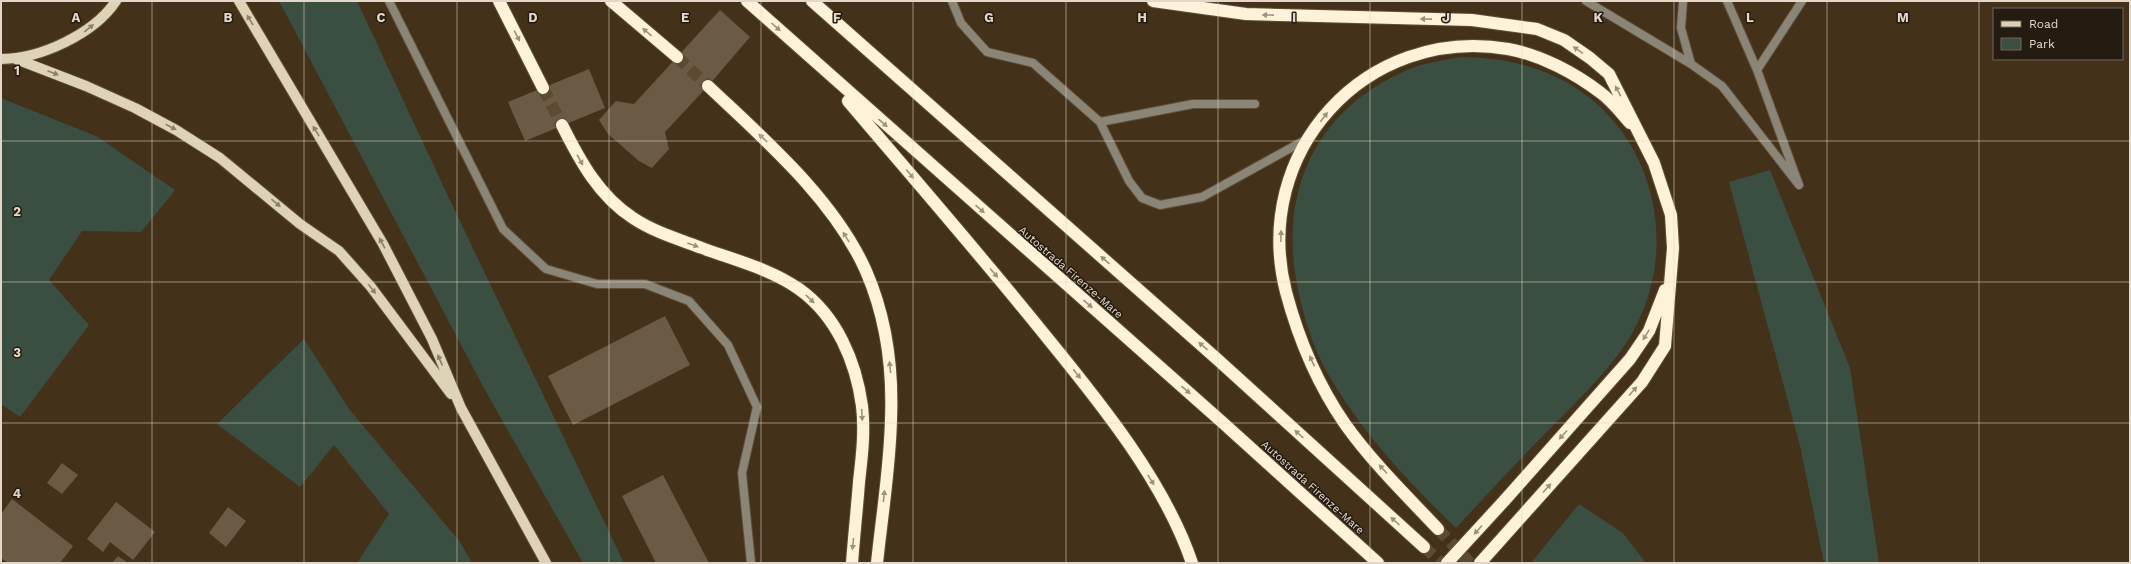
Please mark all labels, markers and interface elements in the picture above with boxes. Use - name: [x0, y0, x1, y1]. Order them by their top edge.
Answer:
- legend: [1993, 8, 2123, 60]
- text: A: [72, 10, 81, 25]
- text: B: [224, 10, 233, 25]
- text: C: [377, 10, 386, 25]
- text: D: [528, 10, 538, 25]
- text: E: [681, 10, 689, 25]
- text: F: [833, 10, 841, 25]
- text: G: [984, 10, 994, 25]
- text: H: [1137, 10, 1147, 25]
- text: I: [1292, 10, 1296, 25]
- text: J: [1442, 10, 1450, 25]
- text: K: [1593, 10, 1603, 25]
- text: L: [1746, 10, 1754, 25]
- text: M: [1897, 10, 1909, 25]
- one-way arrow: [1261, 12, 1274, 18]
- one-way arrow: [247, 14, 254, 25]
- one-way arrow: [1419, 16, 1432, 22]
- text: Road: [2029, 17, 2058, 31]
- one-way arrow: [84, 23, 94, 32]
- one-way arrow: [771, 23, 781, 32]
- one-way arrow: [642, 27, 652, 37]
- one-way arrow: [514, 30, 520, 41]
- text: Park: [2029, 37, 2055, 51]
- one-way arrow: [1573, 46, 1584, 54]
- text: 1: [14, 63, 20, 78]
- one-way arrow: [47, 70, 58, 76]
- one-way arrow: [1615, 86, 1621, 97]
- one-way arrow: [1320, 112, 1328, 122]
- one-way arrow: [877, 118, 888, 127]
- one-way arrow: [165, 124, 177, 130]
- one-way arrow: [313, 125, 320, 137]
- one-way arrow: [758, 133, 768, 143]
- one-way arrow: [577, 154, 583, 166]
- one-way arrow: [906, 169, 915, 179]
- one-way arrow: [270, 199, 281, 208]
- text: 2: [13, 204, 21, 219]
- one-way arrow: [975, 204, 985, 213]
- street label: Autostrada Firenze-Mare: [1016, 224, 1125, 321]
- one-way arrow: [1278, 229, 1284, 242]
- one-way arrow: [843, 231, 850, 243]
- one-way arrow: [379, 238, 386, 249]
- one-way arrow: [688, 242, 700, 248]
- one-way arrow: [1100, 256, 1110, 265]
- one-way arrow: [990, 268, 999, 278]
- one-way arrow: [368, 284, 377, 295]
- one-way arrow: [805, 295, 815, 304]
- one-way arrow: [1083, 299, 1093, 309]
- one-way arrow: [1642, 330, 1650, 340]
- one-way arrow: [1197, 342, 1208, 351]
- text: 3: [13, 345, 21, 360]
- one-way arrow: [437, 353, 443, 365]
- one-way arrow: [1309, 356, 1315, 367]
- one-way arrow: [886, 361, 893, 373]
- one-way arrow: [1072, 368, 1081, 379]
- one-way arrow: [1181, 385, 1190, 394]
- one-way arrow: [1629, 386, 1638, 396]
- one-way arrow: [859, 409, 866, 421]
- one-way arrow: [1294, 429, 1304, 438]
- one-way arrow: [1559, 430, 1568, 440]
- street label: Autostrada Firenze-Mare: [1259, 438, 1367, 537]
- one-way arrow: [1378, 464, 1388, 474]
- one-way arrow: [1147, 475, 1155, 485]
- one-way arrow: [1542, 483, 1551, 493]
- text: 4: [13, 486, 22, 501]
- one-way arrow: [880, 490, 887, 502]
- one-way arrow: [1390, 516, 1400, 526]
- one-way arrow: [1474, 525, 1483, 534]
- one-way arrow: [850, 538, 857, 550]

